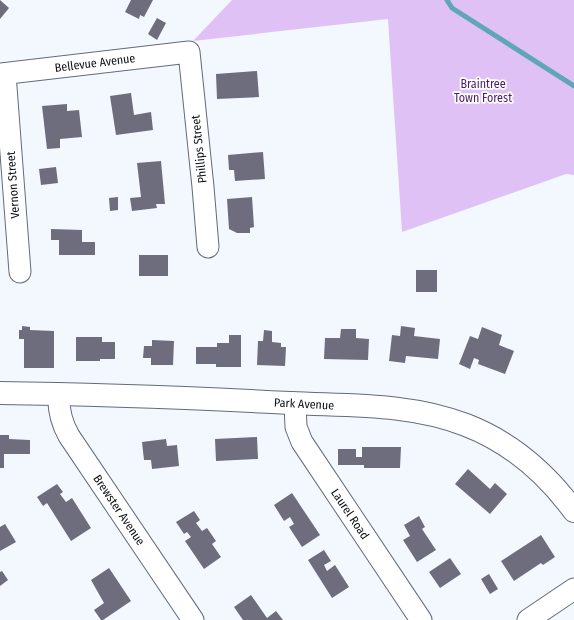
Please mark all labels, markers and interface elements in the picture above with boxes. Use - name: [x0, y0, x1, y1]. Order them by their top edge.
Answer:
- street label: Bellevue Avenue: [54, 51, 136, 75]
- park label: Braintree Town Forest: [454, 77, 512, 105]
- street label: Phillips Street: [188, 114, 210, 184]
- street label: Vernon Street: [4, 151, 22, 219]
- street label: Park Avenue: [274, 395, 334, 413]
- street label: Brewster Avenue: [90, 472, 148, 548]
- street label: Laurel Road: [328, 486, 372, 542]

